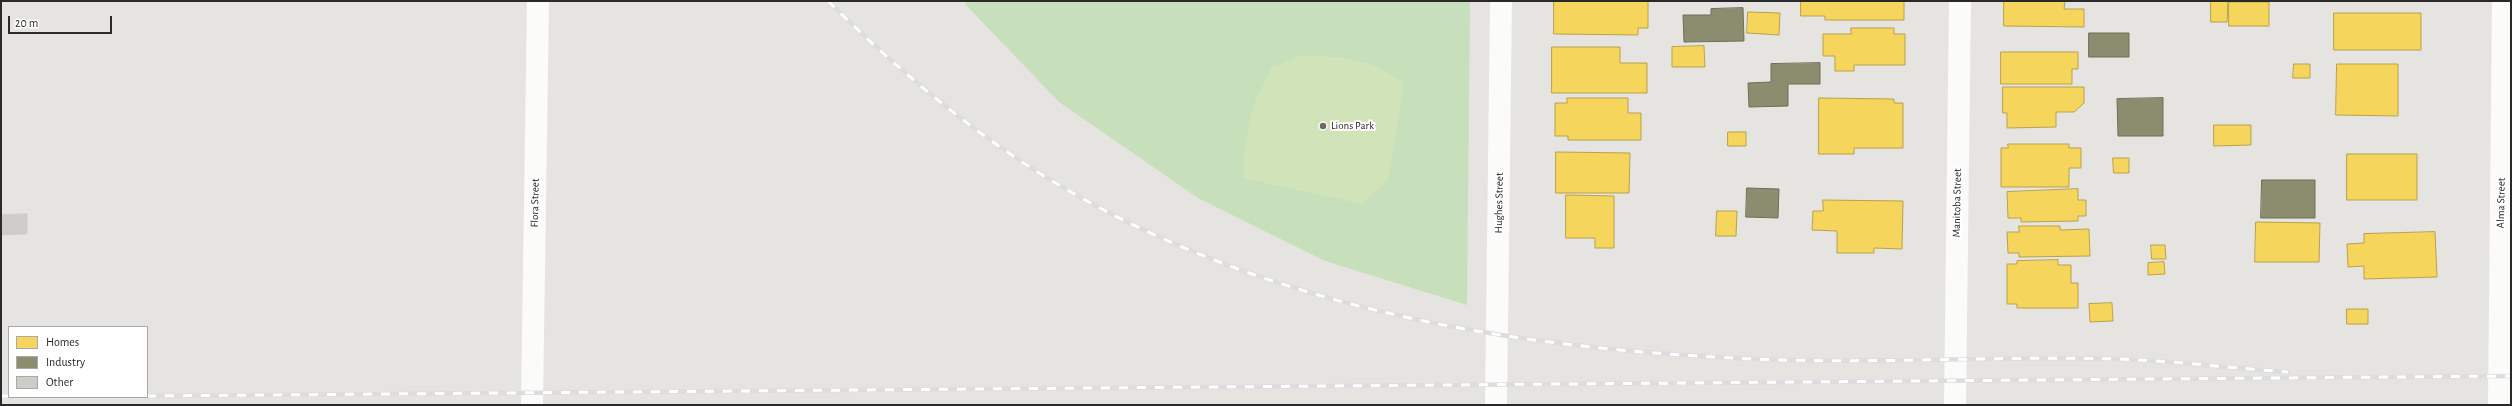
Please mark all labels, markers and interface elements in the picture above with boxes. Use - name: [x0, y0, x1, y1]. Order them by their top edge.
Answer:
- scale bar: [10, 8, 114, 34]
- text: 20 m: [15, 17, 38, 29]
- place label: Lions Park: [1331, 119, 1374, 133]
- marker: Lions Park: [1318, 121, 1328, 131]
- street label: Manitoba Street: [1950, 168, 1964, 238]
- street label: Hughes Street: [1492, 172, 1506, 234]
- street label: Flora Street: [528, 178, 542, 228]
- street label: Alma Street: [2494, 178, 2508, 228]
- legend: [8, 326, 148, 398]
- text: Homes: [46, 336, 79, 348]
- text: Industry: [46, 356, 85, 368]
- text: Other: [46, 376, 73, 388]

